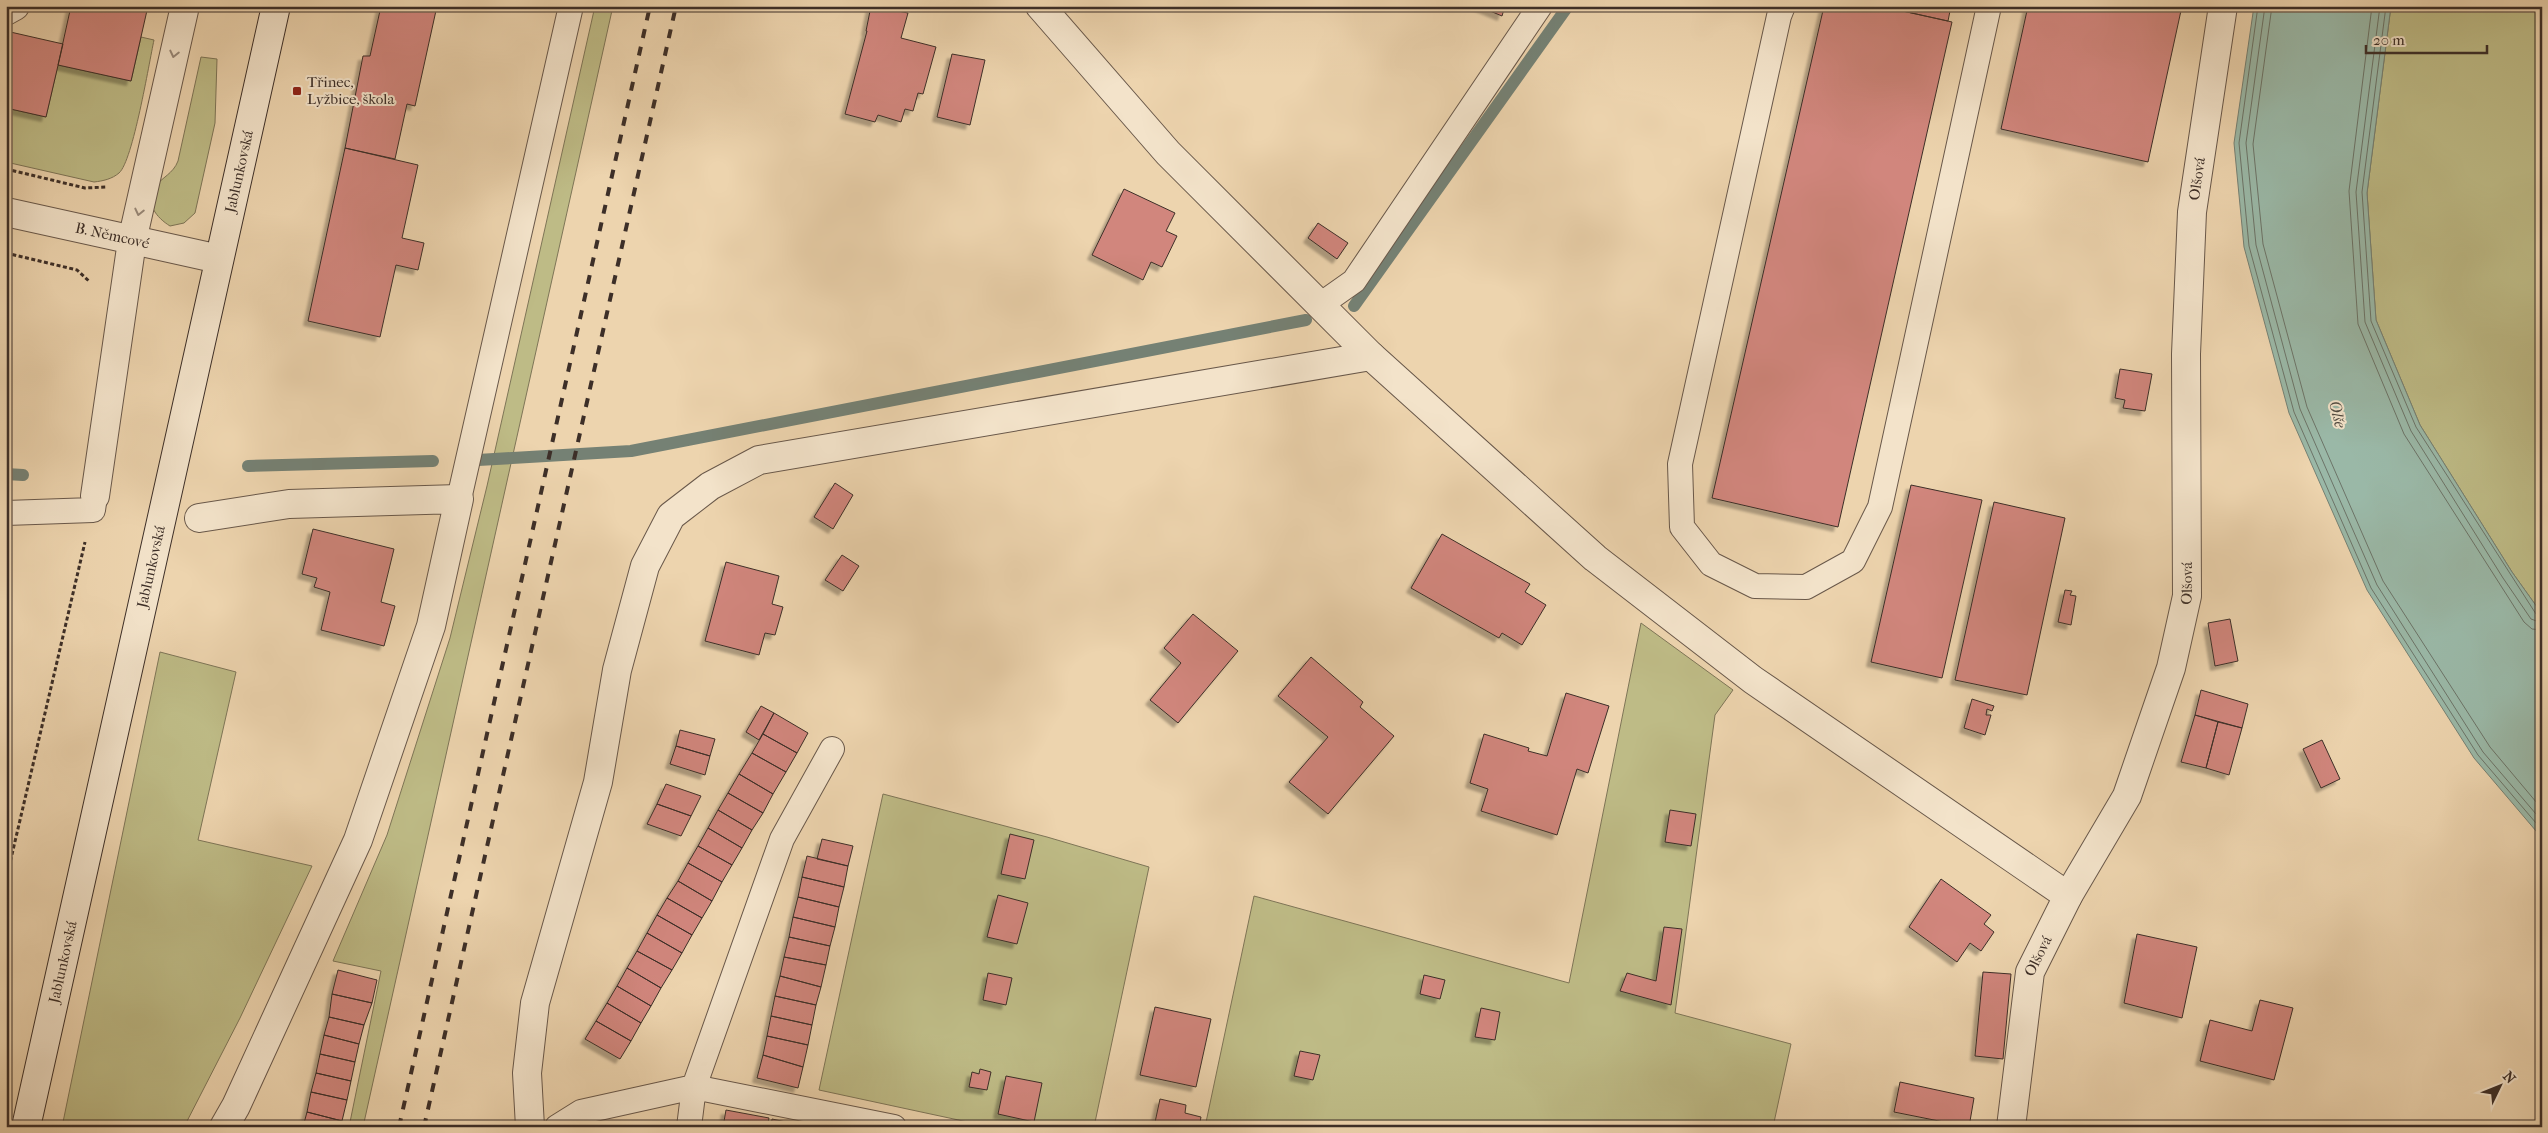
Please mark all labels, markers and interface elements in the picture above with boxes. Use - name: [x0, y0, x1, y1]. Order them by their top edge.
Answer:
- scale bar: [2366, 22, 2487, 54]
- text: 20 m: [2373, 31, 2405, 49]
- one-way arrow: [169, 49, 180, 58]
- place label: Třinec, Lyžbice, škola: [307, 73, 395, 108]
- marker: Třinec, Lyžbice, škola: [291, 85, 303, 97]
- street label: Jablunkovská: [221, 128, 257, 215]
- street label: Olšová: [2185, 155, 2209, 202]
- one-way arrow: [134, 208, 145, 217]
- street label: B. Němcové: [74, 219, 152, 253]
- water label: Olše: [2325, 398, 2350, 430]
- street label: Jablunkovská: [133, 523, 169, 611]
- street label: Olšová: [2176, 561, 2196, 607]
- street label: Jablunkovská: [45, 918, 81, 1006]
- street label: Olšová: [2020, 932, 2056, 979]
- north arrow: [2476, 1060, 2526, 1110]
- text: N: [2499, 1068, 2519, 1087]

